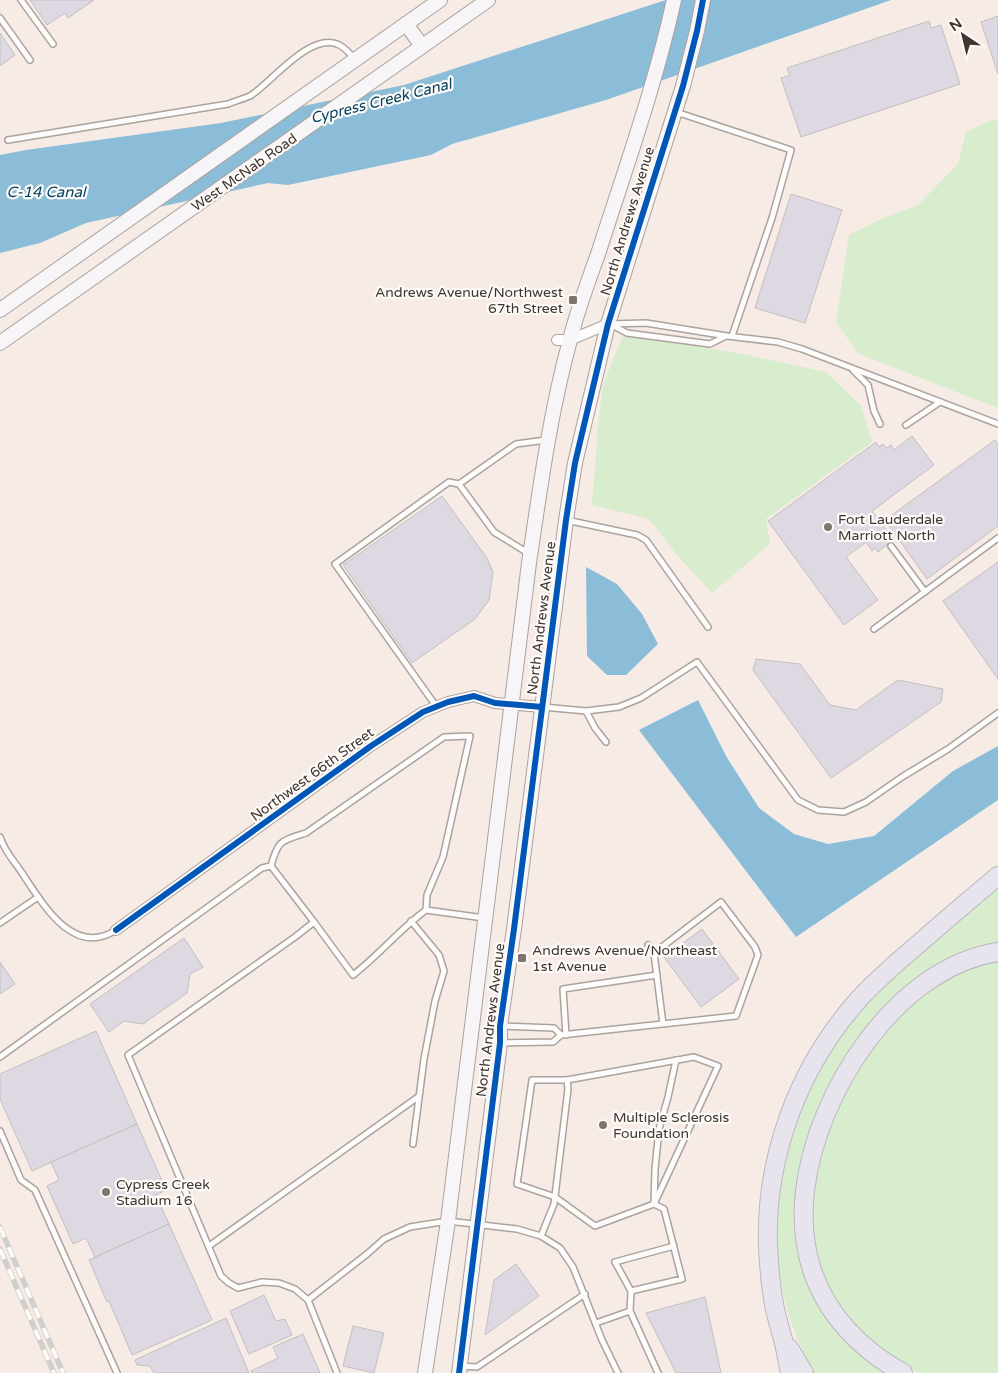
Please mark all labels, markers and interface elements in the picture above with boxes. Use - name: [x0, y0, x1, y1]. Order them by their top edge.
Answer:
- north arrow: [938, 10, 988, 60]
- text: N: [946, 15, 965, 35]
- water label: Cypress Creek Canal: [309, 74, 456, 127]
- street label: West McNab Road: [188, 130, 300, 215]
- street label: North Andrews Avenue: [597, 145, 658, 298]
- water label: C-14 Canal: [6, 183, 88, 201]
- place label: Andrews Avenue/Northwest 67th Street: [375, 284, 564, 317]
- marker: Andrews Avenue/Northwest 67th Street: [567, 294, 579, 306]
- place label: Fort Lauderdale Marriott North: [838, 511, 943, 544]
- marker: Fort Lauderdale Marriott North: [822, 521, 834, 533]
- street label: North Andrews Avenue: [524, 540, 559, 696]
- street label: Northwest 66th Street: [247, 724, 378, 825]
- street label: North Andrews Avenue: [473, 942, 508, 1098]
- place label: Andrews Avenue/Northeast 1st Avenue: [532, 942, 718, 975]
- marker: Andrews Avenue/Northeast 1st Avenue: [516, 952, 528, 964]
- place label: Multiple Sclerosis Foundation: [613, 1109, 729, 1142]
- marker: Multiple Sclerosis Foundation: [597, 1119, 609, 1131]
- place label: Cypress Creek Stadium 16: [116, 1176, 210, 1209]
- marker: Cypress Creek Stadium 16: [100, 1186, 112, 1198]

